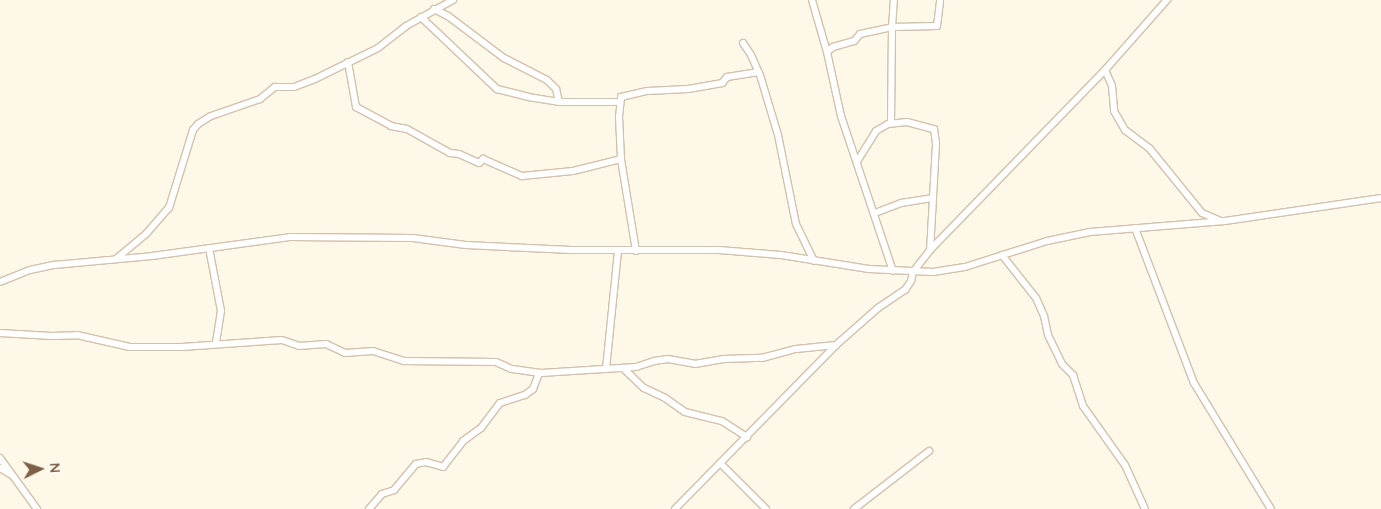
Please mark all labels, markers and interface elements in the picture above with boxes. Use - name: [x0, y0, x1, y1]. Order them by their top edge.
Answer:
- north arrow: [15, 444, 65, 494]
- text: N: [46, 462, 64, 474]

